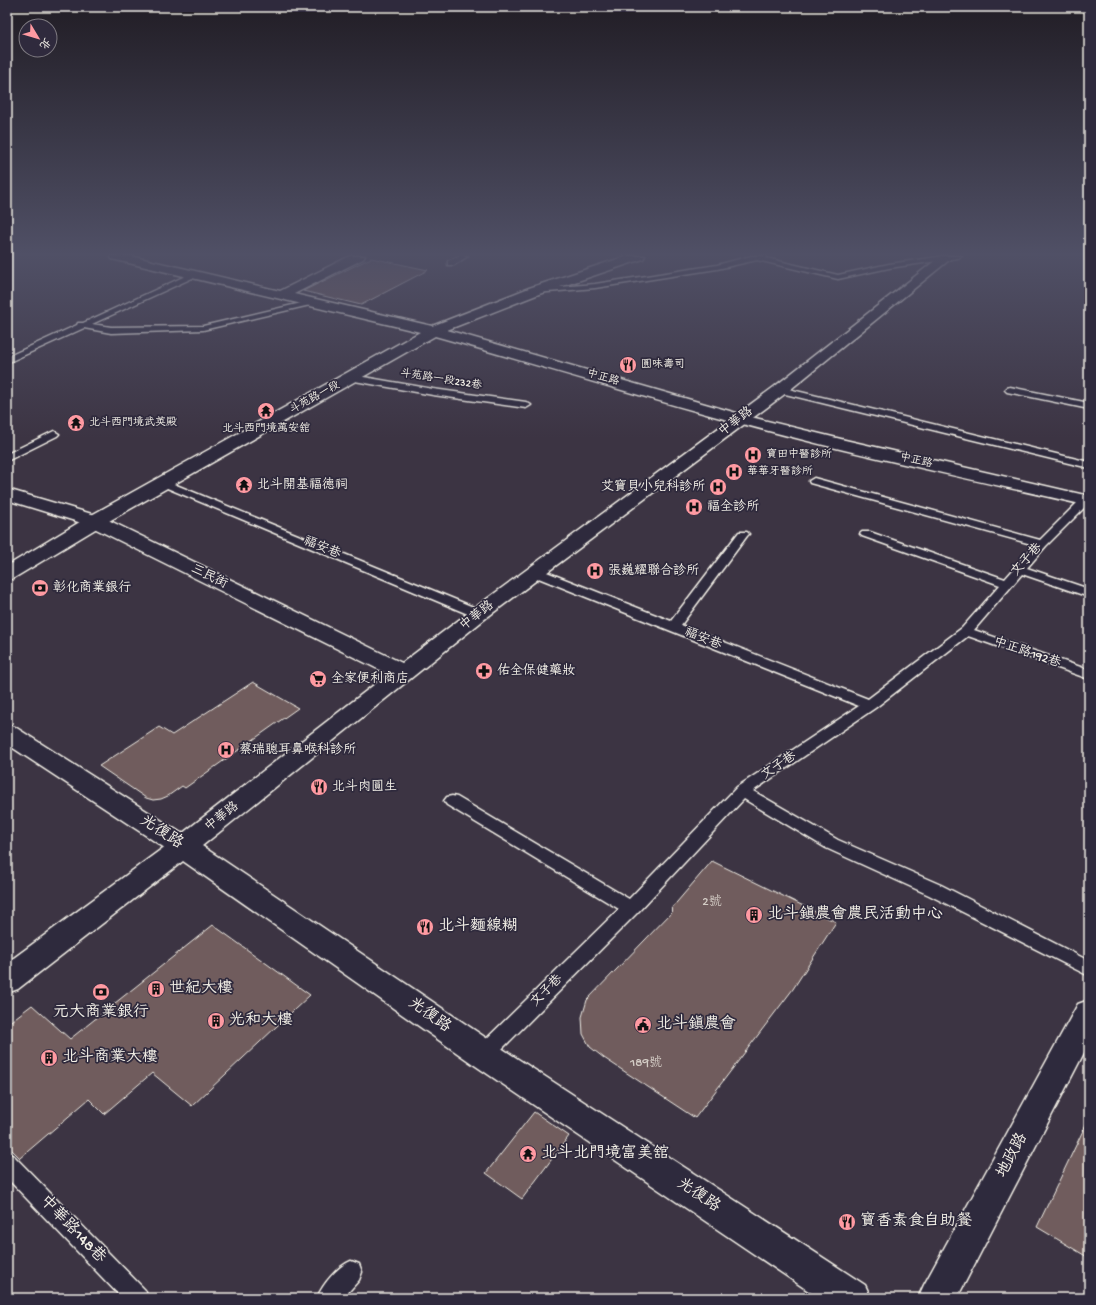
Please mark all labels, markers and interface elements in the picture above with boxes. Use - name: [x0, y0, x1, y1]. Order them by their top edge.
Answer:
- north arrow: [18, 18, 58, 58]
- text: 北: [36, 35, 52, 51]
- restaurant icon: 圓味壽司: [618, 355, 638, 375]
- place label: 圓味壽司: [641, 358, 685, 371]
- street label: 斗苑路一段232巷: [399, 367, 483, 392]
- street label: 中正路: [585, 367, 621, 388]
- street label: 斗苑路一段: [288, 379, 342, 417]
- temple icon: 北斗西門境萬安舘: [256, 401, 276, 421]
- street label: 中華路: [715, 403, 756, 440]
- temple icon: 北斗西門境武英殿: [66, 413, 86, 433]
- place label: 北斗西門境武英殿: [89, 416, 177, 429]
- place label: 北斗西門境萬安舘: [222, 421, 310, 435]
- hospital icon: 寶田中醫診所: [743, 445, 763, 465]
- place label: 寶田中醫診所: [766, 448, 832, 461]
- street label: 中正路: [899, 450, 934, 471]
- hospital icon: 華華牙醫診所: [724, 462, 744, 482]
- place label: 華華牙醫診所: [747, 465, 813, 478]
- temple icon: 北斗開基福德祠: [234, 475, 254, 495]
- place label: 北斗開基福德祠: [257, 476, 348, 493]
- hospital icon: 艾寶貝小兒科診所: [708, 477, 728, 497]
- place label: 艾寶貝小兒科診所: [601, 479, 705, 495]
- hospital icon: 福全診所: [684, 497, 704, 517]
- place label: 福全診所: [707, 499, 759, 515]
- street label: 福安巷: [301, 533, 343, 562]
- street label: 文子巷: [1008, 540, 1046, 580]
- street label: 三民街: [188, 561, 230, 592]
- hospital icon: 張巍耀聯合診所: [585, 561, 605, 581]
- place label: 張巍耀聯合診所: [608, 562, 699, 579]
- bank icon: 彰化商業銀行: [30, 578, 50, 598]
- place label: 彰化商業銀行: [53, 579, 131, 596]
- street label: 中華路: [456, 597, 497, 634]
- street label: 福安巷: [682, 624, 724, 653]
- street label: 中正路192巷: [991, 634, 1063, 672]
- pharmacy icon: 佑全保健藥妝: [474, 661, 494, 681]
- place label: 佑全保健藥妝: [497, 662, 575, 679]
- supermarket icon: 全家便利商店: [308, 669, 328, 689]
- place label: 全家便利商店: [331, 670, 409, 687]
- hospital icon: 蔡瑞聰耳鼻喉科診所: [216, 740, 236, 760]
- place label: 蔡瑞聰耳鼻喉科診所: [239, 742, 356, 758]
- street label: 文子巷: [758, 748, 799, 783]
- restaurant icon: 北斗肉圓生: [309, 777, 329, 797]
- place label: 北斗肉圓生: [332, 779, 397, 795]
- street label: 中華路: [201, 798, 242, 835]
- street label: 光復路: [136, 810, 187, 854]
- house number: 2號: [702, 894, 722, 910]
- place label: 北斗鎮農會農民活動中心: [767, 904, 943, 925]
- building icon: 北斗鎮農會農民活動中心: [744, 905, 764, 925]
- place label: 北斗麵線糊: [438, 916, 518, 937]
- restaurant icon: 北斗麵線糊: [415, 917, 435, 937]
- street label: 文子巷: [527, 971, 566, 1010]
- building icon: 世紀大樓: [146, 979, 166, 999]
- place label: 世紀大樓: [169, 979, 233, 999]
- bank icon: 元大商業銀行: [91, 982, 111, 1002]
- street label: 光復路: [404, 993, 455, 1038]
- place label: 元大商業銀行: [53, 1002, 149, 1023]
- building icon: 光和大樓: [206, 1011, 226, 1031]
- place label: 光和大樓: [229, 1011, 293, 1031]
- place label: 北斗鎮農會: [656, 1014, 736, 1035]
- public building icon: 北斗鎮農會: [633, 1015, 653, 1035]
- place label: 北斗商業大樓: [62, 1047, 158, 1068]
- building icon: 北斗商業大樓: [39, 1048, 59, 1068]
- house number: 189號: [629, 1055, 662, 1071]
- street label: 地政路: [992, 1129, 1033, 1182]
- place label: 北斗北門境富美舘: [541, 1143, 669, 1164]
- temple icon: 北斗北門境富美舘: [518, 1144, 538, 1164]
- street label: 光復路: [673, 1173, 724, 1217]
- street label: 中華路148巷: [35, 1191, 110, 1268]
- place label: 寶香素食自助餐: [860, 1211, 972, 1232]
- restaurant icon: 寶香素食自助餐: [837, 1212, 857, 1232]

